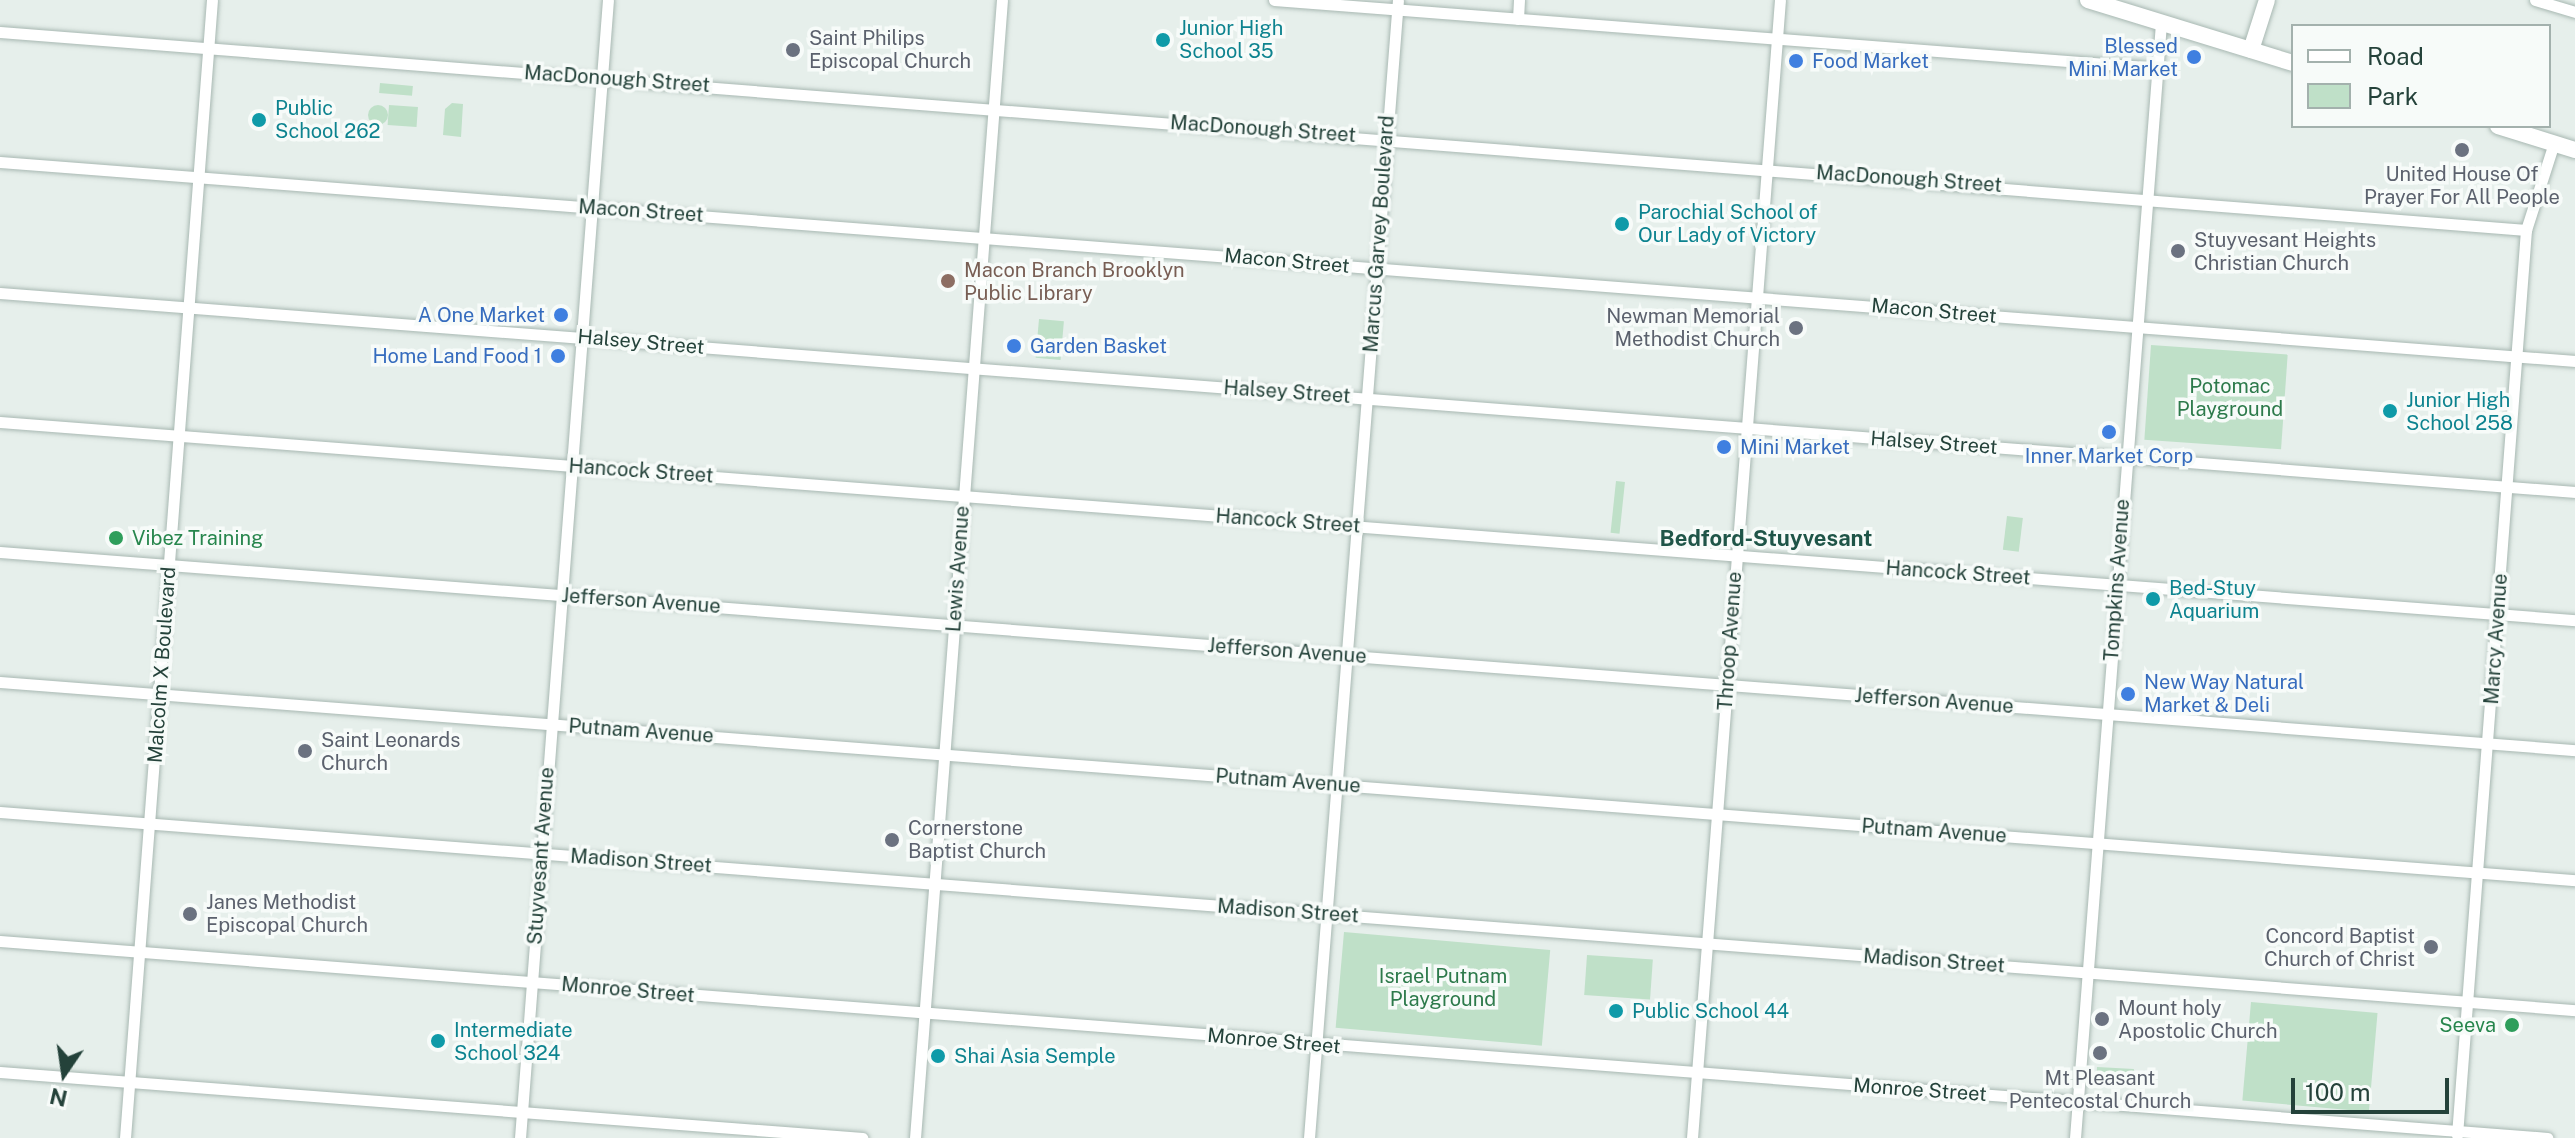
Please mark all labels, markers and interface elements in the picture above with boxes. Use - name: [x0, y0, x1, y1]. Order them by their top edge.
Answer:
- place label: Junior High School 35: [1179, 16, 1283, 63]
- legend: [2291, 24, 2551, 128]
- place label: Saint Philips Episcopal Church: [809, 26, 971, 73]
- marker: Junior High School 35: [1154, 31, 1172, 49]
- place label: Blessed Mini Market: [2068, 34, 2178, 81]
- marker: Saint Philips Episcopal Church: [784, 41, 802, 59]
- text: Road: [2367, 42, 2424, 70]
- marker: Blessed Mini Market: [2185, 48, 2203, 66]
- place label: Food Market: [1812, 49, 1929, 73]
- marker: Food Market: [1787, 52, 1805, 70]
- street label: MacDonough Street: [523, 61, 711, 97]
- text: Park: [2367, 82, 2418, 110]
- place label: Public School 262: [275, 96, 380, 143]
- marker: Public School 262: [250, 111, 268, 129]
- street label: MacDonough Street: [1169, 111, 1357, 147]
- street label: Marcus Garvey Boulevard: [1359, 114, 1399, 354]
- marker: United House Of Prayer For All People: [2453, 141, 2471, 159]
- street label: MacDonough Street: [1815, 161, 2003, 197]
- place label: United House Of Prayer For All People: [2364, 162, 2560, 209]
- street label: Macon Street: [577, 195, 705, 227]
- place label: Parochial School of Our Lady of Victory: [1638, 200, 1818, 247]
- marker: Parochial School of Our Lady of Victory: [1613, 215, 1631, 233]
- place label: Stuyvesant Heights Christian Church: [2194, 228, 2376, 275]
- marker: Stuyvesant Heights Christian Church: [2169, 242, 2187, 260]
- street label: Macon Street: [1223, 244, 1351, 278]
- place label: Macon Branch Brooklyn Public Library: [964, 258, 1185, 305]
- marker: Macon Branch Brooklyn Public Library: [939, 272, 957, 290]
- street label: Macon Street: [1870, 294, 1998, 328]
- place label: A One Market: [418, 303, 545, 327]
- place label: Newman Memorial Methodist Church: [1606, 304, 1780, 351]
- marker: A One Market: [552, 306, 570, 324]
- marker: Newman Memorial Methodist Church: [1787, 319, 1805, 337]
- street label: Halsey Street: [577, 324, 705, 360]
- place label: Garden Basket: [1030, 334, 1167, 358]
- marker: Garden Basket: [1005, 337, 1023, 355]
- place label: Home Land Food 1: [372, 344, 542, 368]
- marker: Home Land Food 1: [549, 347, 567, 365]
- park label: Potomac Playground: [2177, 375, 2283, 422]
- street label: Halsey Street: [1223, 376, 1351, 408]
- place label: Junior High School 258: [2406, 388, 2513, 435]
- marker: Junior High School 258: [2381, 402, 2399, 420]
- marker: Inner Market Corp: [2100, 423, 2118, 441]
- street label: Halsey Street: [1870, 427, 1998, 459]
- place label: Mini Market: [1740, 435, 1850, 459]
- marker: Mini Market: [1715, 438, 1733, 456]
- place label: Inner Market Corp: [2025, 444, 2193, 468]
- street label: Hancock Street: [568, 454, 714, 488]
- street label: Tompkins Avenue: [2099, 498, 2135, 662]
- street label: Hancock Street: [1215, 504, 1361, 538]
- street label: Lewis Avenue: [942, 505, 974, 633]
- place label: Vibez Training: [132, 526, 263, 550]
- district label: Bedford-Stuyvesant: [1660, 526, 1872, 552]
- marker: Vibez Training: [107, 529, 125, 547]
- street label: Hancock Street: [1885, 556, 2031, 590]
- street label: Malcolm X Boulevard: [143, 566, 181, 764]
- street label: Throop Avenue: [1713, 571, 1747, 711]
- street label: Marcy Avenue: [2479, 573, 2513, 705]
- place label: Bed-Stuy Aquarium: [2169, 576, 2259, 623]
- street label: Jefferson Avenue: [561, 583, 721, 619]
- marker: Bed-Stuy Aquarium: [2144, 590, 2162, 608]
- street label: Jefferson Avenue: [1207, 633, 1367, 669]
- place label: New Way Natural Market & Deli: [2144, 670, 2305, 717]
- street label: Jefferson Avenue: [1854, 683, 2014, 719]
- marker: New Way Natural Market & Deli: [2119, 685, 2137, 703]
- street label: Putnam Avenue: [568, 714, 714, 748]
- place label: Saint Leonards Church: [321, 728, 460, 775]
- marker: Saint Leonards Church: [296, 742, 314, 760]
- street label: Putnam Avenue: [1215, 764, 1361, 798]
- street label: Stuyvesant Avenue: [523, 766, 559, 946]
- street label: Putnam Avenue: [1861, 814, 2007, 848]
- place label: Cornerstone Baptist Church: [908, 816, 1046, 863]
- marker: Cornerstone Baptist Church: [883, 831, 901, 849]
- street label: Madison Street: [569, 844, 713, 878]
- place label: Janes Methodist Episcopal Church: [206, 890, 368, 937]
- street label: Madison Street: [1216, 894, 1360, 928]
- marker: Janes Methodist Episcopal Church: [181, 905, 199, 923]
- place label: Concord Baptist Church of Christ: [2264, 924, 2415, 971]
- marker: Concord Baptist Church of Christ: [2422, 938, 2440, 956]
- street label: Madison Street: [1862, 944, 2006, 978]
- park label: Israel Putnam Playground: [1379, 965, 1507, 1012]
- street label: Monroe Street: [560, 972, 696, 1008]
- place label: Mount holy Apostolic Church: [2118, 996, 2278, 1043]
- place label: Public School 44: [1632, 999, 1789, 1023]
- marker: Public School 44: [1607, 1002, 1625, 1020]
- marker: Mount holy Apostolic Church: [2093, 1010, 2111, 1028]
- place label: Seeva: [2439, 1013, 2496, 1037]
- marker: Seeva: [2503, 1016, 2521, 1034]
- place label: Intermediate School 324: [454, 1018, 573, 1065]
- street label: Monroe Street: [1206, 1023, 1342, 1059]
- marker: Intermediate School 324: [429, 1032, 447, 1050]
- north arrow: [24, 1034, 104, 1114]
- place label: Shai Asia Semple: [954, 1044, 1115, 1068]
- marker: Mt Pleasant Pentecostal Church: [2091, 1044, 2109, 1062]
- marker: Shai Asia Semple: [929, 1047, 947, 1065]
- scale bar: [2295, 1062, 2453, 1112]
- place label: Mt Pleasant Pentecostal Church: [2009, 1066, 2191, 1113]
- street label: Monroe Street: [1852, 1073, 1988, 1107]
- text: 100 m: [2305, 1078, 2371, 1106]
- text: N: [47, 1083, 70, 1112]

